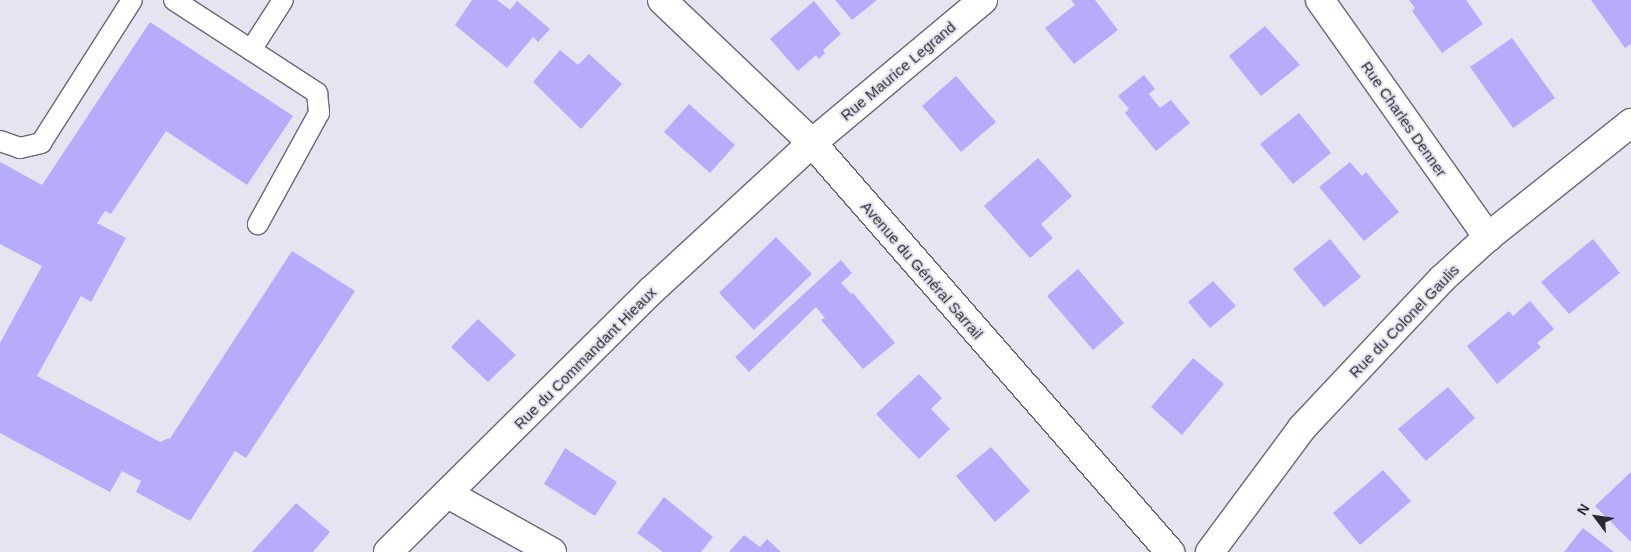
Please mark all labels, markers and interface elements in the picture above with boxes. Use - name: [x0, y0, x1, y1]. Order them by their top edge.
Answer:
- street label: Rue Maurice Legrand: [837, 18, 959, 124]
- street label: Rue Charles Denner: [1357, 58, 1451, 180]
- street label: Avenue du Général Sarrail: [857, 197, 987, 343]
- street label: Rue du Colonel Gaulis: [1345, 261, 1463, 381]
- street label: Rue du Commandant Hieaux: [510, 283, 660, 433]
- north arrow: [1571, 492, 1621, 542]
- text: N: [1574, 501, 1593, 518]

